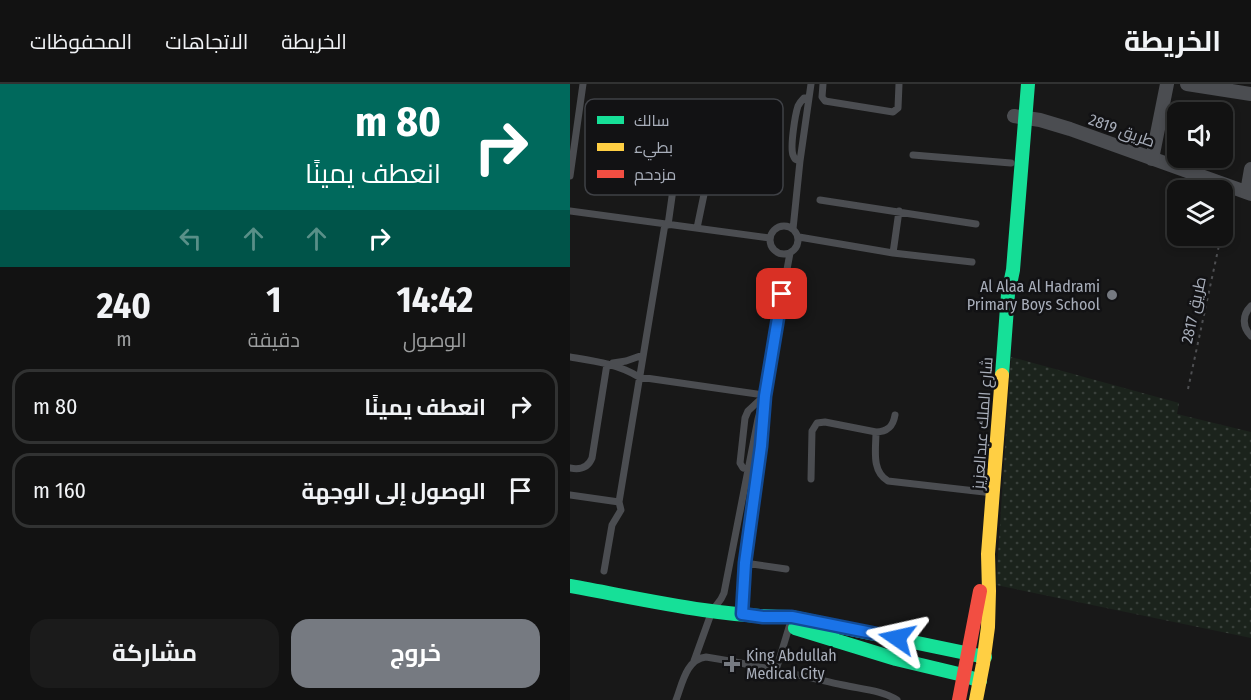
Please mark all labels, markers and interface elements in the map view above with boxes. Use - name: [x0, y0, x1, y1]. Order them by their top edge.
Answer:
- text: الخريطة: [1124, 25, 1221, 58]
- text: المحفوظات: [30, 29, 132, 55]
- text: الاتجاهات: [165, 29, 248, 55]
- text: الخريطة: [281, 29, 347, 55]
- text: 80 m: [355, 97, 441, 147]
- legend: [585, 99, 783, 195]
- map controls: [1167, 102, 1233, 246]
- button: sound: [1167, 102, 1233, 168]
- icon: right: [462, 108, 540, 186]
- street label: طريق 2819: [1086, 110, 1158, 152]
- text: سالك: [634, 111, 669, 130]
- text: بطيء: [634, 138, 673, 161]
- text: انعطف يمينًا: [305, 158, 441, 190]
- text: مزدحم: [634, 165, 676, 186]
- button: layers: [1167, 180, 1233, 246]
- icon: left: [174, 222, 207, 255]
- icon: ahead: [237, 222, 270, 255]
- icon: ahead: [300, 222, 333, 255]
- icon: right: [363, 222, 396, 255]
- pin: [756, 268, 807, 319]
- street label: طريق 2817: [1177, 275, 1211, 345]
- icon: arrive: [765, 277, 798, 310]
- place label: Al Alaa Al Hadrami Primary Boys School: [967, 277, 1100, 314]
- text: 1: [266, 278, 281, 322]
- text: 14:42: [397, 278, 473, 322]
- text: 240: [97, 284, 151, 328]
- marker: Al Alaa Al Hadrami Primary Boys School: [1105, 288, 1119, 302]
- text: m: [116, 327, 132, 351]
- text: دقيقة: [248, 328, 300, 352]
- text: الوصول: [403, 328, 467, 352]
- street label: شارع الملك عبدالعزيز: [968, 356, 999, 491]
- icon: right: [504, 390, 537, 423]
- text: 80 m: [33, 393, 78, 420]
- text: انعطف يمينًا: [364, 394, 486, 421]
- icon: arrive: [504, 474, 537, 507]
- text: 160 m: [33, 477, 86, 504]
- text: الوصول إلى الوجهة: [302, 478, 486, 505]
- position arrow: [865, 606, 929, 670]
- button: مشاركة: [30, 619, 279, 688]
- button: خروج: [291, 619, 540, 688]
- place label: King Abdullah Medical City: [746, 646, 837, 683]
- marker: King Abdullah Medical City: [723, 655, 741, 673]

